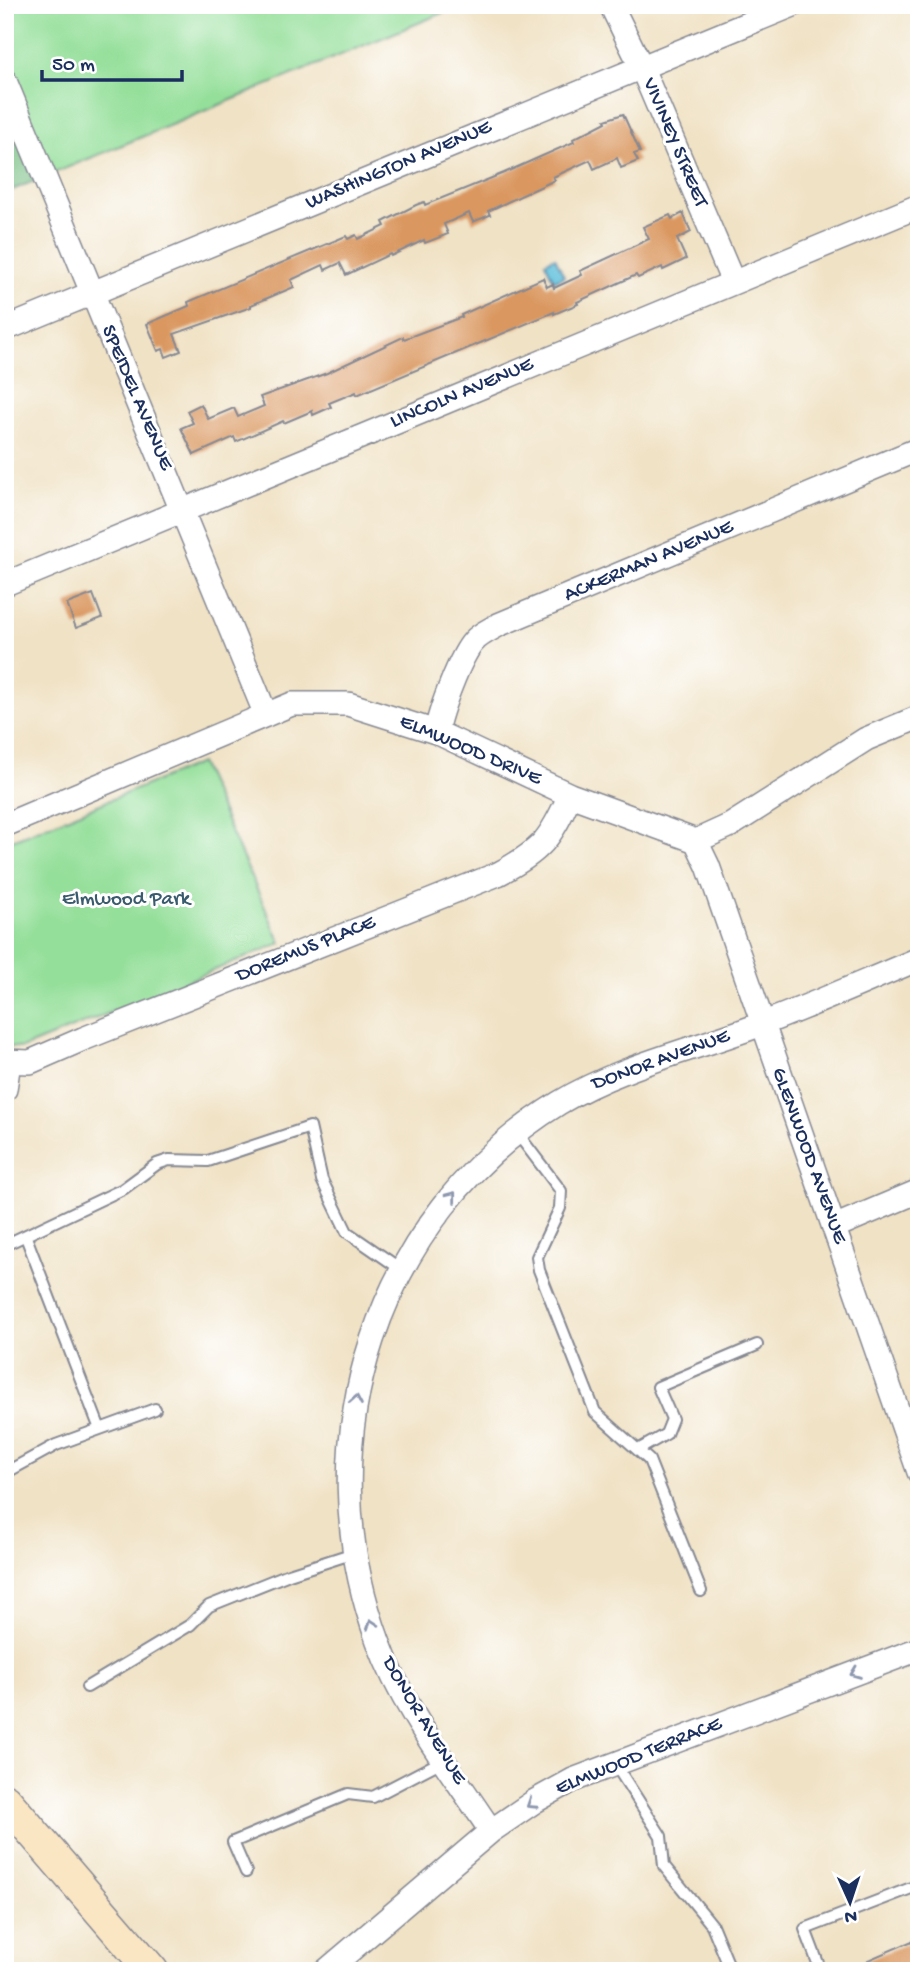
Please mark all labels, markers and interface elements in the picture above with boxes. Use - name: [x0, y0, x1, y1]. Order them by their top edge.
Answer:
- scale bar: [42, 38, 182, 82]
- text: 50 m: [52, 54, 95, 79]
- street label: VIVINEY STREET: [635, 74, 713, 212]
- street label: WASHINGTON AVENUE: [302, 115, 497, 216]
- street label: SPEIDEL AVENUE: [94, 322, 178, 475]
- street label: LINCOLN AVENUE: [387, 352, 538, 435]
- street label: ACKERMAN AVENUE: [561, 515, 738, 609]
- street label: ELMWOOD DRIVE: [395, 710, 546, 792]
- park label: Elmwood Park: [62, 888, 193, 913]
- street label: DOREMUS PLACE: [231, 910, 380, 990]
- street label: DONOR AVENUE: [587, 1024, 734, 1098]
- street label: GLENWOOD AVENUE: [765, 1065, 852, 1248]
- one-way arrow: [443, 1192, 456, 1204]
- one-way arrow: [348, 1394, 363, 1406]
- one-way arrow: [366, 1618, 380, 1631]
- street label: DONOR AVENUE: [374, 1651, 471, 1790]
- one-way arrow: [849, 1665, 861, 1679]
- street label: ELMWOOD TERRACE: [552, 1712, 727, 1802]
- one-way arrow: [526, 1796, 539, 1808]
- north arrow: [816, 1868, 886, 1938]
- text: N: [844, 1904, 858, 1927]

